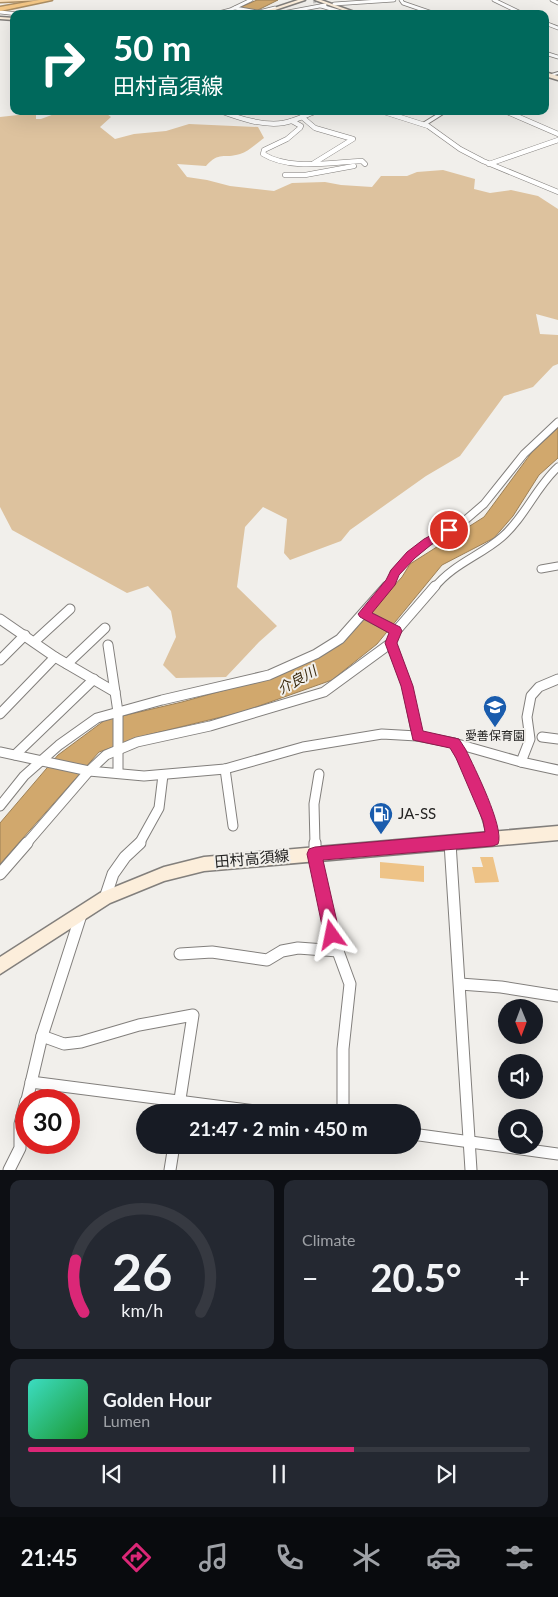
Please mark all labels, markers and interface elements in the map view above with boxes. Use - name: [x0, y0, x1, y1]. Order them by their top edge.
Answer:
- text: 50 m: [113, 26, 191, 68]
- icon: right: [30, 30, 95, 95]
- text: 田村高須線: [113, 72, 223, 99]
- pin: [428, 509, 470, 551]
- icon: arrive: [435, 516, 463, 544]
- water label: 介良川: [274, 661, 321, 697]
- school or university icon: 愛善保育園: [482, 694, 508, 728]
- place label: 愛善保育園: [465, 728, 525, 743]
- fuel station icon: JA-SS: [368, 801, 394, 835]
- place label: JA-SS: [398, 804, 436, 822]
- street label: 田村高須線: [214, 846, 290, 870]
- position arrow: [305, 908, 357, 960]
- north arrow: [498, 999, 542, 1044]
- map controls: [498, 999, 543, 1154]
- button: sound: [498, 1054, 543, 1099]
- speed limit sign: 30: [15, 1089, 80, 1154]
- button: search: [498, 1109, 543, 1154]
- text: 21:47 · 2 min · 450 m: [189, 1117, 368, 1140]
- text: Climate: [302, 1230, 355, 1249]
- text: 26: [112, 1240, 172, 1302]
- text: 20.5°: [371, 1254, 461, 1300]
- text: −: [302, 1261, 318, 1295]
- text: +: [514, 1261, 530, 1295]
- text: km/h: [121, 1299, 163, 1321]
- text: Golden Hour: [103, 1388, 212, 1411]
- text: Lumen: [103, 1411, 150, 1430]
- icon: previous: [98, 1460, 126, 1488]
- icon: pause: [265, 1460, 293, 1488]
- icon: next: [432, 1460, 460, 1488]
- icon: directions: [119, 1540, 154, 1575]
- icon: music: [196, 1540, 231, 1575]
- icon: phone: [272, 1540, 307, 1575]
- icon: climate: [349, 1540, 384, 1575]
- icon: car: [426, 1540, 461, 1575]
- icon: filters: [502, 1540, 537, 1575]
- text: 21:45: [21, 1544, 78, 1571]

